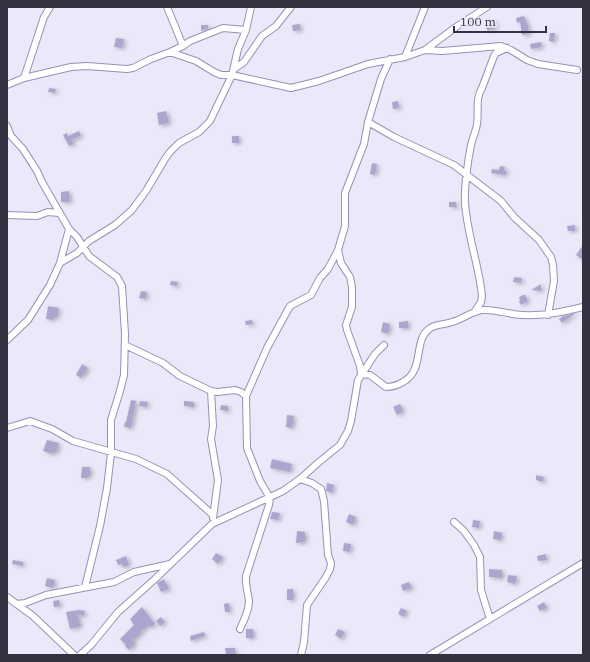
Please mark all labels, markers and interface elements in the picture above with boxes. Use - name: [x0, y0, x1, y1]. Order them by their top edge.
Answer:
- scale bar: [454, 8, 546, 34]
- text: 100 m: [460, 14, 496, 29]

